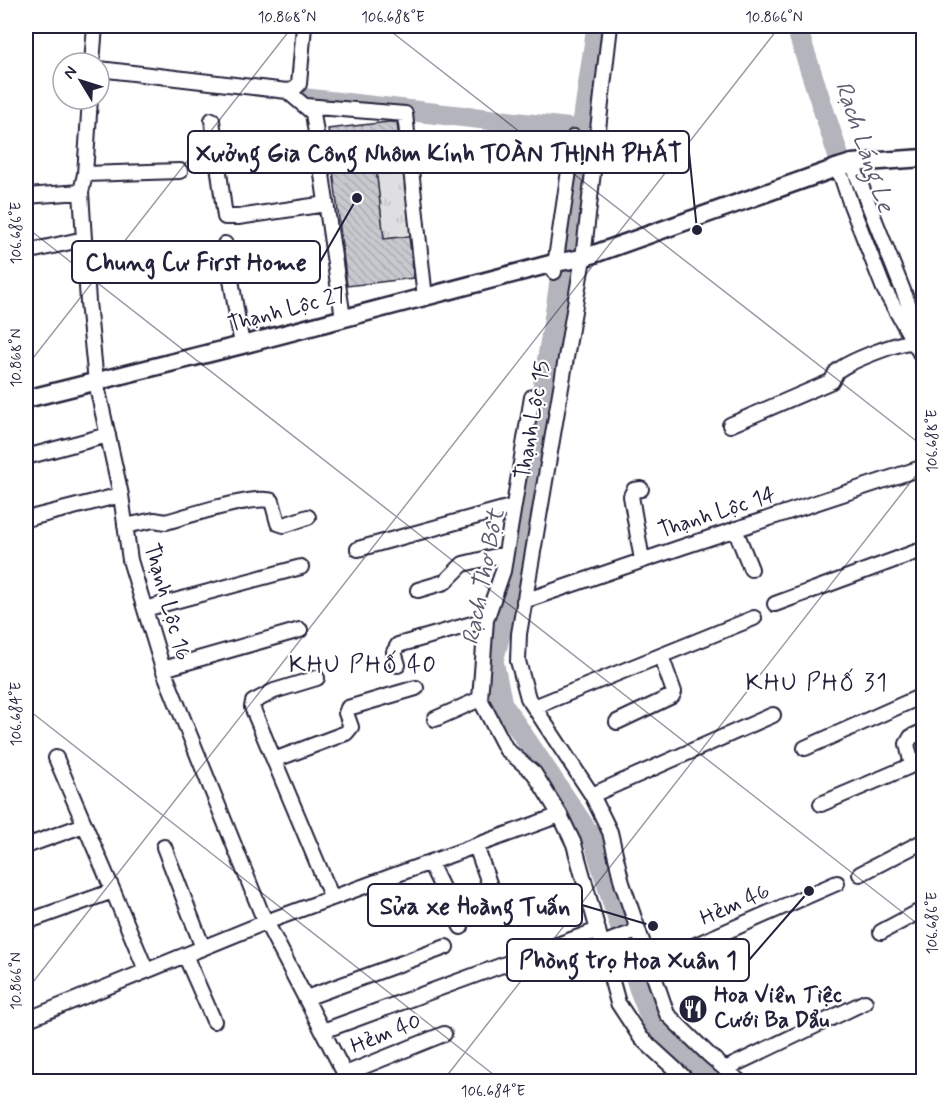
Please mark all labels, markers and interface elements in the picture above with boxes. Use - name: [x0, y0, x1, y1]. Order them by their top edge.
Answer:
- text: 10.868°N: [258, 8, 316, 28]
- text: 106.688°E: [361, 8, 425, 28]
- text: 10.866°N: [745, 8, 803, 28]
- north arrow: [51, 51, 111, 111]
- text: N: [59, 62, 82, 83]
- water label: Rạch Láng Le: [824, 77, 901, 219]
- callout: Xưởng Gia Công Nhôm Kính TOÀN THỊNH PHÁT: [188, 131, 689, 173]
- text: Xưởng Gia Công Nhôm Kính TOÀN THỊNH PHÁT: [196, 138, 682, 173]
- text: 106.686°E: [7, 201, 27, 264]
- callout: Chung Cư First Home: [72, 241, 320, 283]
- text: Chung Cư First Home: [85, 248, 307, 280]
- street label: Thạnh Lộc 27: [225, 281, 349, 339]
- text: 10.868°N: [7, 329, 27, 387]
- street label: Thạnh Lộc 15: [509, 358, 557, 482]
- text: 106.688°E: [923, 409, 943, 473]
- street label: Thạnh Lộc 14: [655, 481, 779, 545]
- water label: Rạch Thợ Bột: [456, 505, 513, 648]
- street label: Thạnh Lộc 16: [137, 540, 197, 664]
- district label: KHU PHỐ 40: [289, 650, 437, 681]
- district label: KHU PHỐ 31: [746, 668, 888, 699]
- text: 106.684°E: [7, 682, 27, 746]
- street label: Hẻm 46: [696, 877, 774, 933]
- callout: Sửa xe Hoàng Tuấn: [368, 884, 582, 926]
- text: 106.686°E: [923, 891, 943, 954]
- text: Sửa xe Hoàng Tuấn: [380, 892, 570, 926]
- callout: Phòng trọ Hoa Xuân 1: [507, 939, 749, 981]
- text: Phòng trọ Hoa Xuân 1: [519, 946, 737, 980]
- text: 10.866°N: [7, 952, 27, 1010]
- place label: Hoa Viên Tiệc Cưới Ba Dẩu: [714, 982, 842, 1035]
- restaurant icon: Hoa Viên Tiệc Cưới Ba Dẩu: [677, 993, 709, 1025]
- street label: Hẻm 40: [346, 1007, 426, 1061]
- text: 106.684°E: [461, 1082, 525, 1102]

